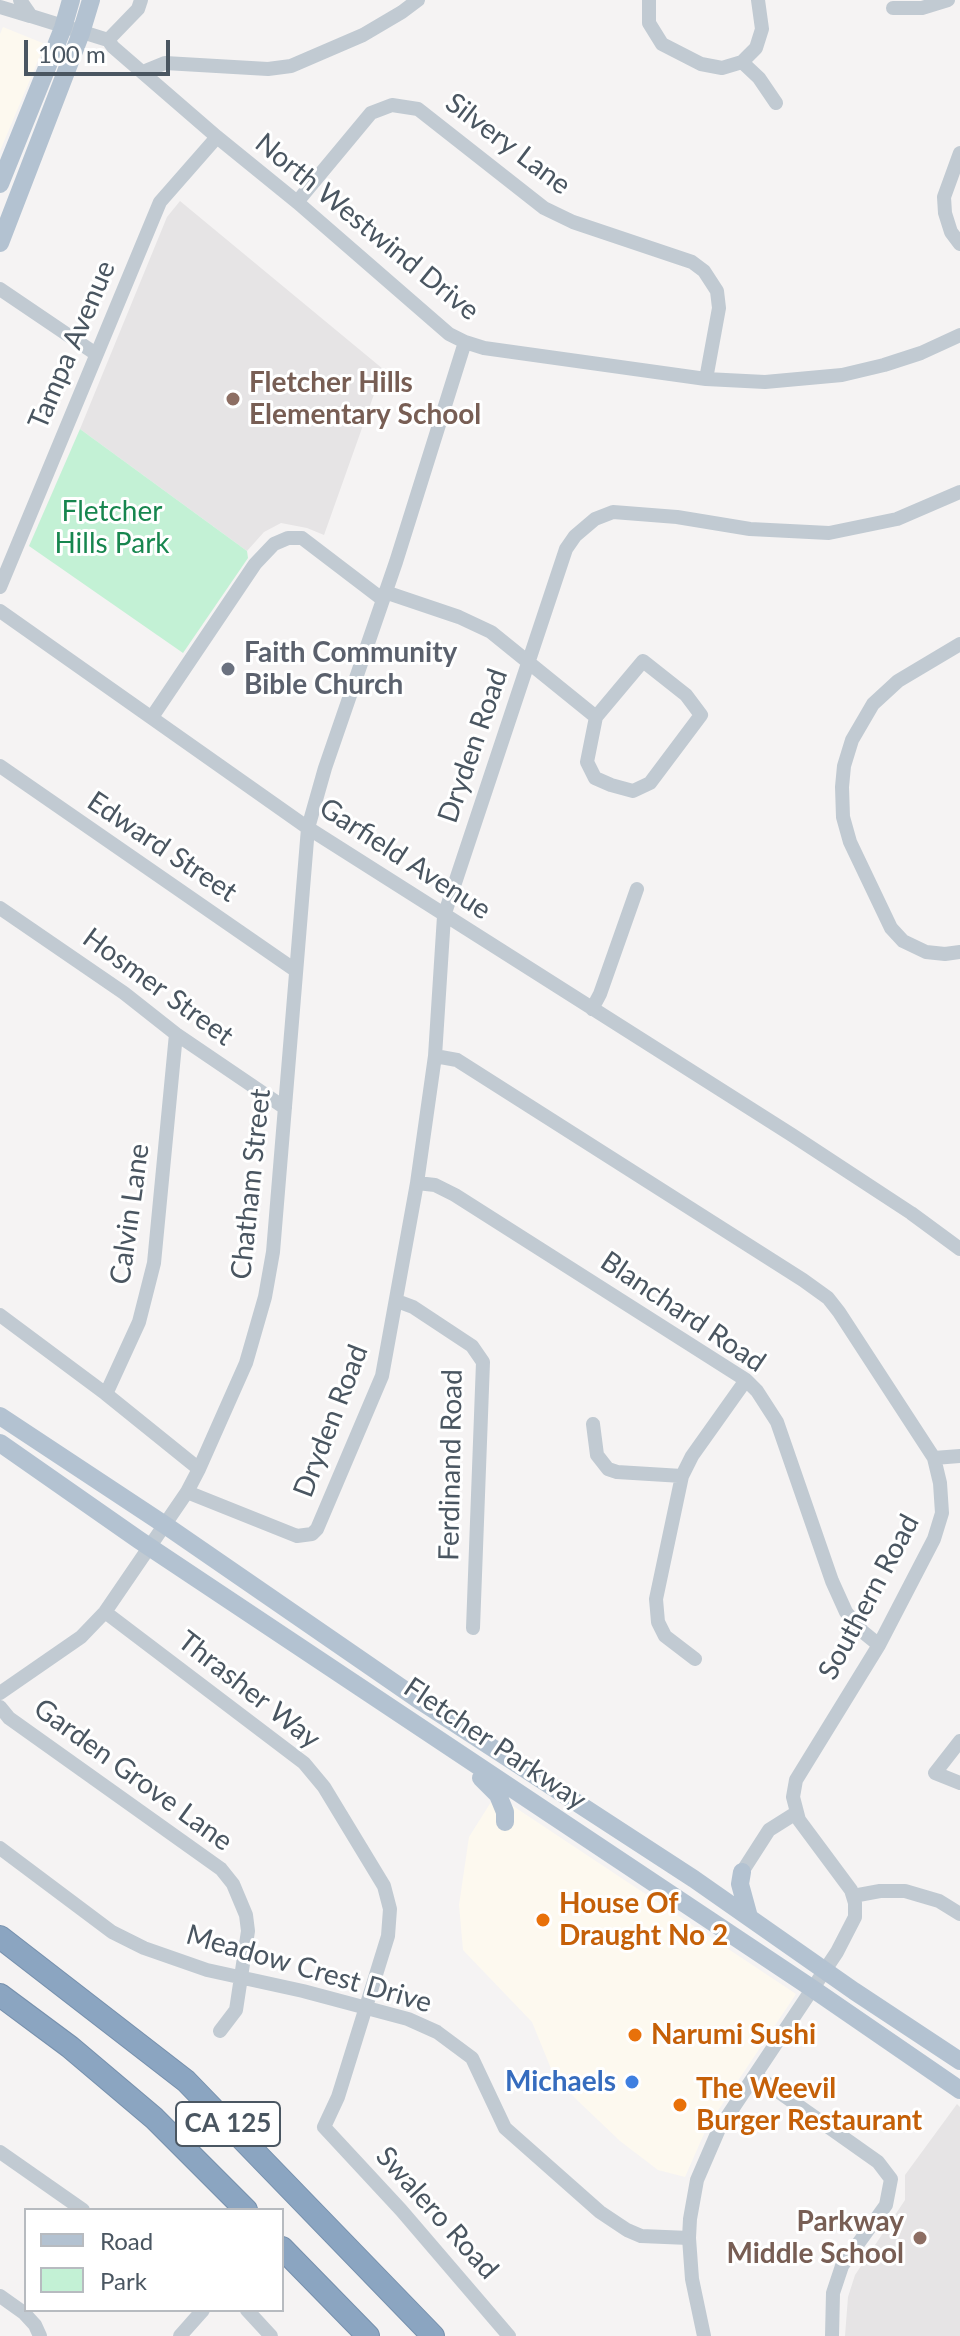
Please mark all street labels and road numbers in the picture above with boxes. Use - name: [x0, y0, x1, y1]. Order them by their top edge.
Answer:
- street label: Silvery Lane: [439, 86, 577, 202]
- street label: North Westwind Drive: [248, 126, 486, 328]
- street label: Tampa Avenue: [21, 256, 123, 434]
- street label: Dryden Road: [431, 665, 515, 827]
- street label: Edward Street: [81, 785, 243, 909]
- street label: Garfield Avenue: [313, 791, 497, 927]
- street label: Hosmer Street: [76, 921, 240, 1053]
- street label: Chatham Street: [224, 1087, 278, 1281]
- street label: Calvin Lane: [103, 1141, 157, 1287]
- street label: Blanchard Road: [594, 1245, 772, 1379]
- street label: Dryden Road: [287, 1340, 375, 1502]
- street label: Ferdinand Road: [433, 1369, 469, 1561]
- street label: Southern Road: [811, 1509, 927, 1685]
- street label: Thrasher Way: [171, 1624, 327, 1756]
- street label: Fletcher Parkway: [398, 1671, 592, 1817]
- street label: Garden Grove Lane: [27, 1692, 239, 1858]
- street label: Meadow Crest Drive: [182, 1918, 436, 2020]
- road number: CA 125: [176, 2102, 280, 2146]
- street label: Swalero Road: [369, 2140, 505, 2286]

